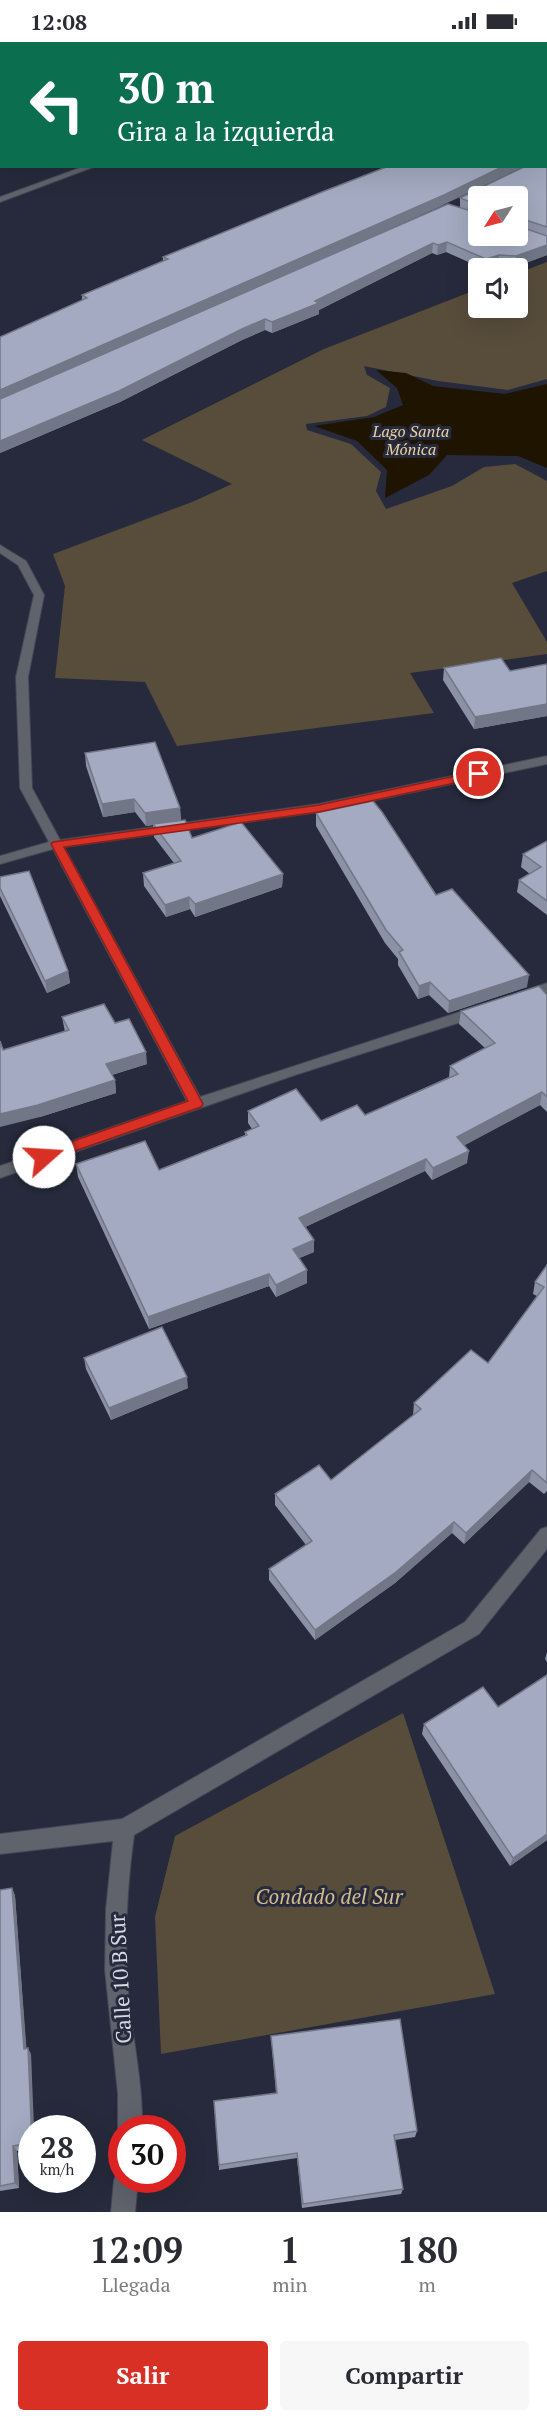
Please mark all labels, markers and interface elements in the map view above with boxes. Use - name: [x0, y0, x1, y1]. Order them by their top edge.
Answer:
- text: 12:08: [30, 7, 87, 36]
- text: 30 m: [117, 59, 215, 115]
- icon: left: [18, 66, 96, 144]
- text: Gira a la izquierda: [117, 113, 335, 149]
- north arrow: [468, 186, 528, 246]
- map controls: [468, 186, 528, 318]
- button: sound: [468, 258, 528, 318]
- water label: Lago Santa Mónica: [372, 420, 449, 460]
- pin: [453, 748, 504, 799]
- icon: arrive: [462, 757, 495, 790]
- position arrow: [12, 1125, 76, 1189]
- park label: Condado del Sur: [256, 1882, 403, 1910]
- street label: Calle 10 B Sur: [103, 1914, 137, 2044]
- speed limit sign: 30: [108, 2115, 186, 2193]
- text: 28: [40, 2127, 74, 2167]
- text: km/h: [40, 2159, 74, 2179]
- text: 12:09: [89, 2226, 183, 2273]
- text: 1: [280, 2226, 300, 2273]
- text: 180: [397, 2226, 458, 2273]
- text: Llegada: [102, 2271, 171, 2298]
- text: min: [272, 2271, 307, 2298]
- text: m: [419, 2271, 436, 2298]
- button: Salir: [18, 2341, 268, 2410]
- button: Compartir: [280, 2341, 529, 2410]

